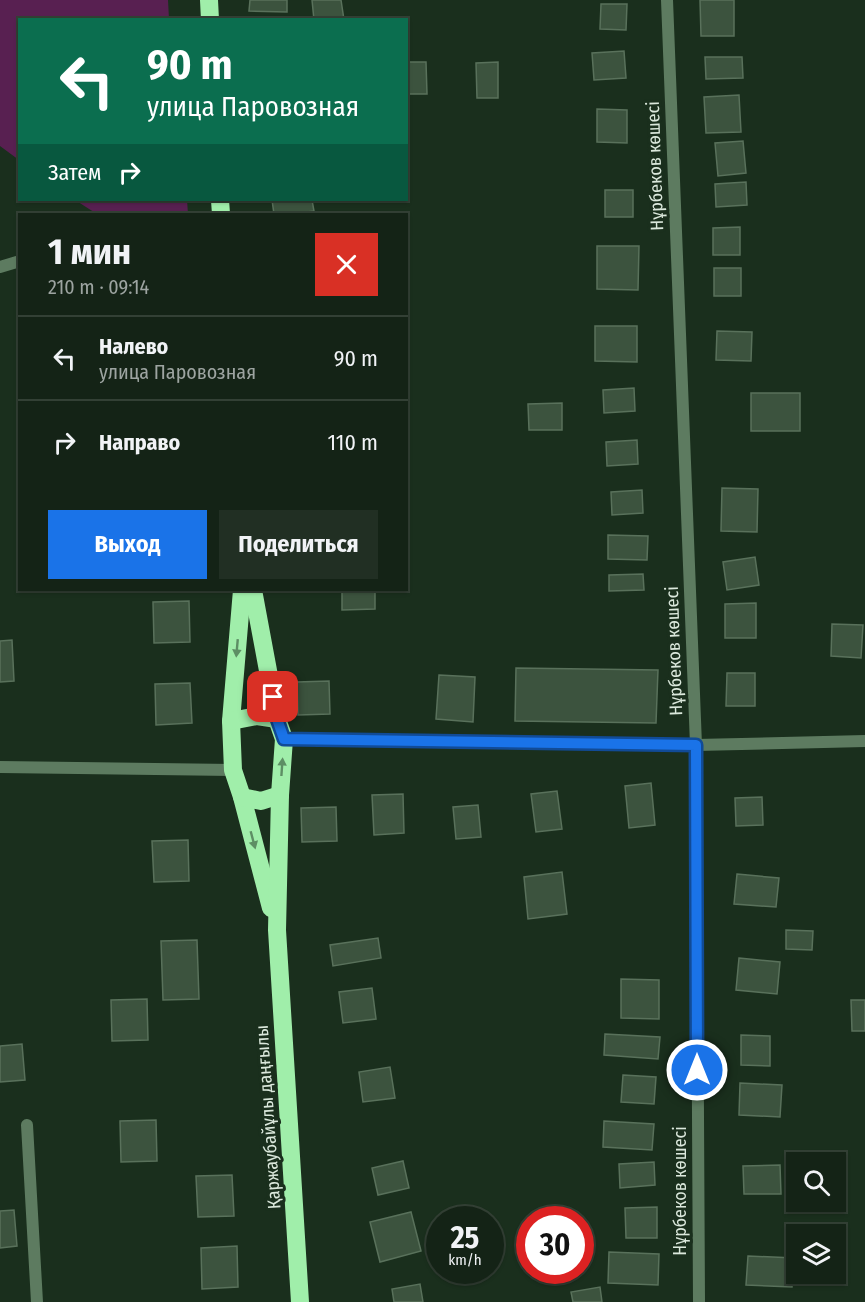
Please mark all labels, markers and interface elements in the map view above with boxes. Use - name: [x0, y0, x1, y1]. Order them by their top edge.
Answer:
- text: 90 m: [147, 40, 232, 90]
- icon: left: [48, 42, 126, 120]
- text: улица Паровозная: [147, 91, 359, 123]
- street label: Нұрбеков көшесі: [642, 101, 668, 231]
- icon: right: [113, 156, 146, 189]
- text: Затем: [48, 159, 101, 186]
- text: 1 мин: [48, 230, 131, 274]
- button: close: [315, 233, 378, 296]
- text: 210 m · 09:14: [48, 275, 149, 299]
- text: Налево: [99, 333, 168, 360]
- icon: left: [48, 342, 81, 375]
- text: 90 m: [334, 345, 378, 372]
- text: улица Паровозная: [99, 360, 256, 384]
- icon: right: [48, 426, 81, 459]
- text: Направо: [99, 429, 180, 456]
- text: 110 m: [328, 429, 378, 456]
- button: Выход: [48, 510, 207, 579]
- button: Поделиться: [219, 510, 378, 579]
- street label: Нұрбеков көшесі: [661, 586, 687, 716]
- one-way arrow: [232, 638, 242, 657]
- pin: [247, 671, 298, 722]
- icon: arrive: [256, 680, 289, 713]
- one-way arrow: [277, 757, 287, 776]
- one-way arrow: [249, 830, 259, 849]
- street label: Қаржаубайұлы даңғылы: [251, 1024, 285, 1210]
- position arrow: [665, 1038, 729, 1102]
- street label: Нұрбеков көшесі: [669, 1126, 691, 1256]
- map controls: [786, 1152, 846, 1284]
- button: search: [786, 1152, 846, 1212]
- speed limit sign: 30: [516, 1206, 594, 1284]
- text: 25: [451, 1220, 479, 1256]
- button: layers: [786, 1224, 846, 1284]
- text: km/h: [448, 1251, 482, 1269]

